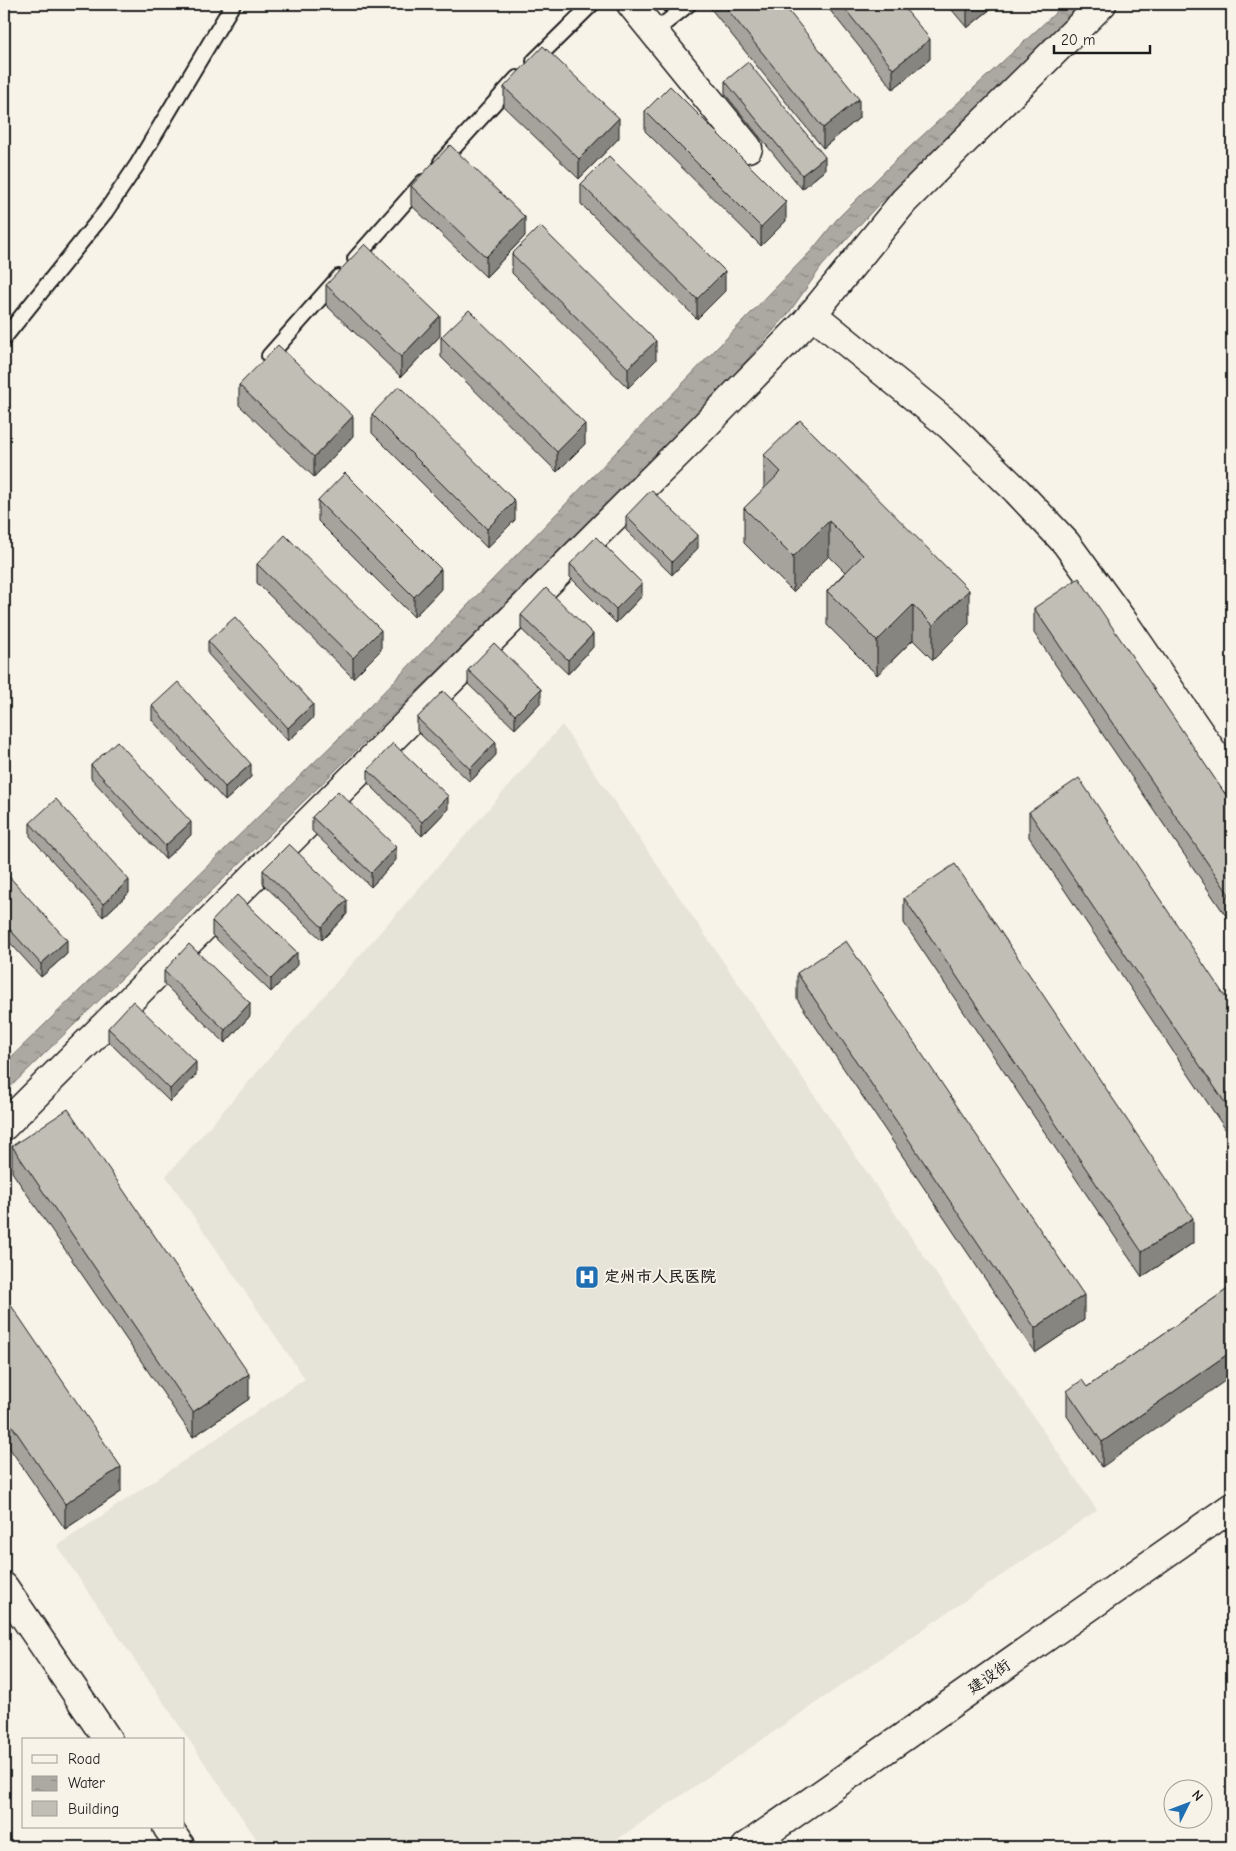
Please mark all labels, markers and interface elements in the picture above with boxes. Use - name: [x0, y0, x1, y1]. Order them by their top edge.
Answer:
- scale bar: [1054, 22, 1150, 54]
- text: 20 m: [1061, 31, 1095, 49]
- hospital icon: 定州市人民医院: [574, 1264, 600, 1290]
- place label: 定州市人民医院: [604, 1268, 716, 1286]
- street label: 建设街: [964, 1656, 1014, 1698]
- legend: [22, 1738, 185, 1828]
- text: Road: [68, 1750, 100, 1768]
- text: Water: [68, 1774, 105, 1792]
- north arrow: [1164, 1778, 1214, 1828]
- text: N: [1188, 1787, 1207, 1805]
- text: Building: [68, 1800, 119, 1818]

